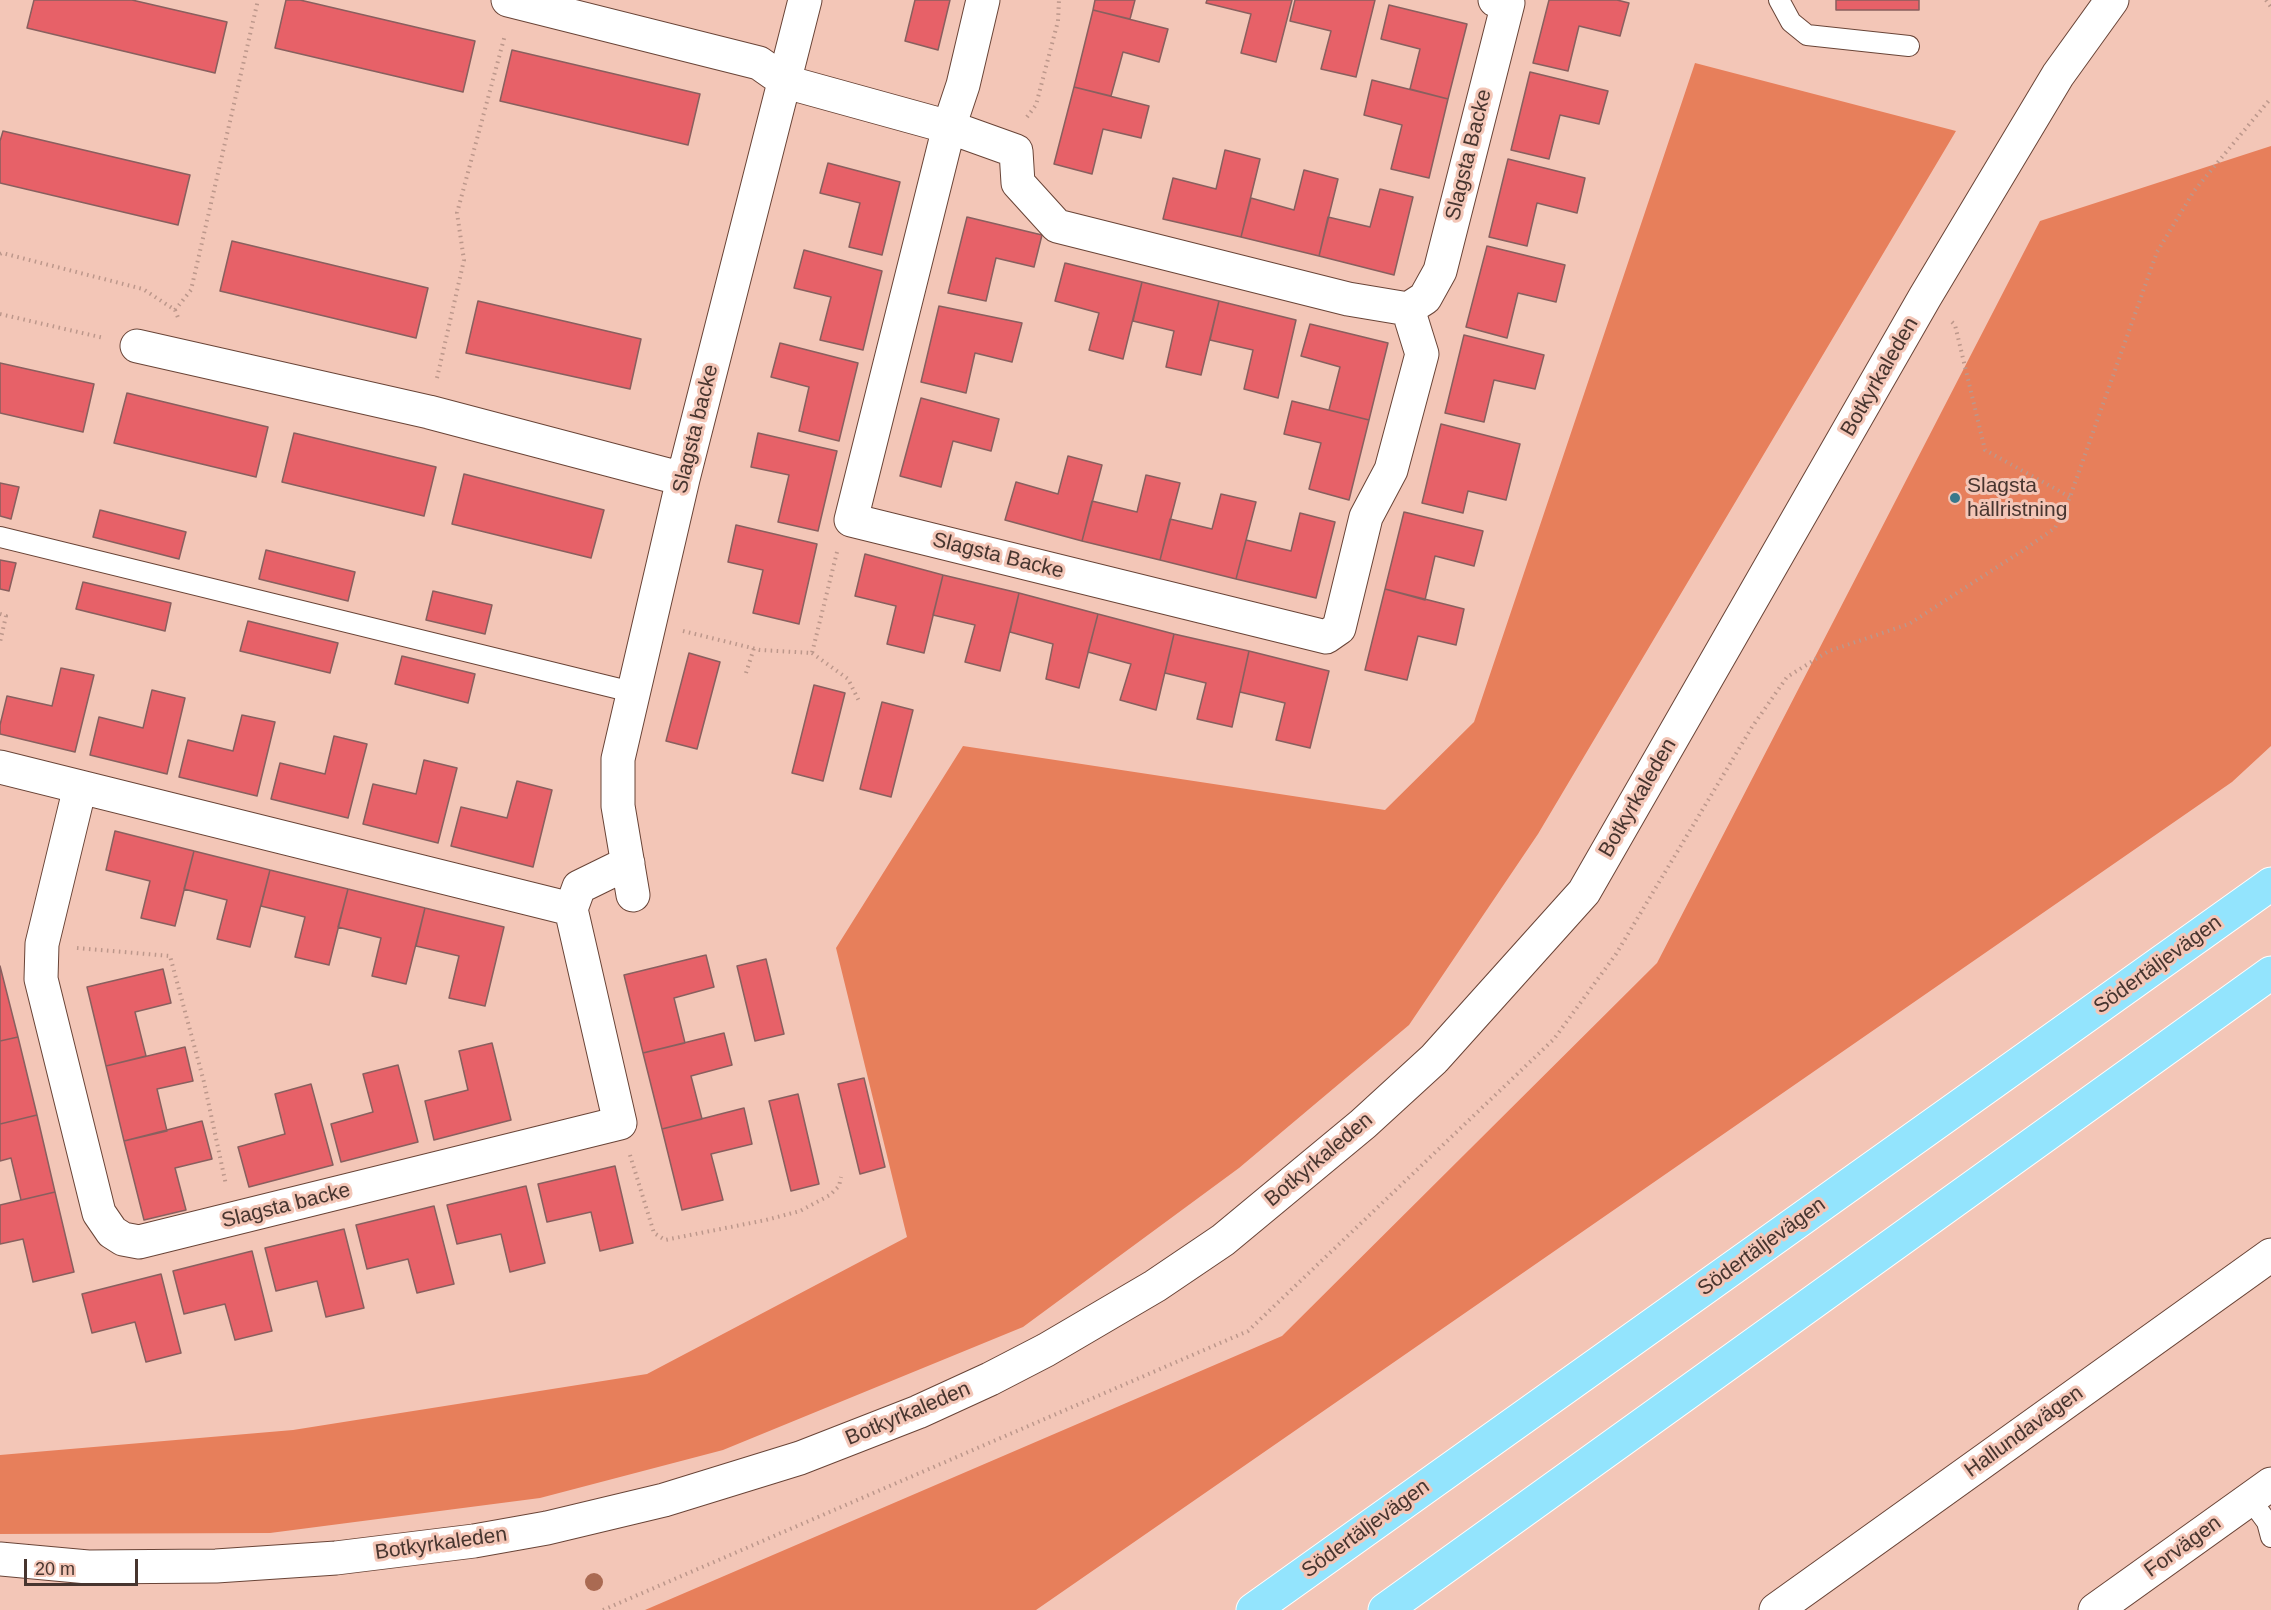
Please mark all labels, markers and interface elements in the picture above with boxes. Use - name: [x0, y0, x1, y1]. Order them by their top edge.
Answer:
- street label: Slagsta Backe: [1441, 87, 1497, 223]
- street label: Botkyrkaleden: [1836, 313, 1924, 441]
- street label: Slagsta backe: [668, 362, 724, 496]
- place label: Slagsta hällristning: [1967, 473, 2067, 523]
- marker: Slagsta hällristning: [1948, 491, 1962, 505]
- street label: Slagsta Backe: [930, 528, 1066, 584]
- street label: Botkyrkaleden: [1594, 734, 1682, 862]
- street label: Södertäljevägen: [2089, 910, 2227, 1020]
- street label: Botkyrkaleden: [1260, 1108, 1378, 1212]
- street label: Slagsta backe: [219, 1178, 353, 1234]
- street label: Södertäljevägen: [1693, 1192, 1831, 1302]
- street label: Botkyrkaleden: [842, 1376, 974, 1452]
- street label: Hallundavägen: [1960, 1381, 2088, 1483]
- street label: Södertäljevägen: [1297, 1474, 1435, 1584]
- street label: Forvägen: [2140, 1511, 2226, 1583]
- street label: Botkyrkaleden: [373, 1522, 509, 1566]
- scale bar: [27, 1547, 141, 1585]
- text: 20 m: [35, 1559, 75, 1579]

